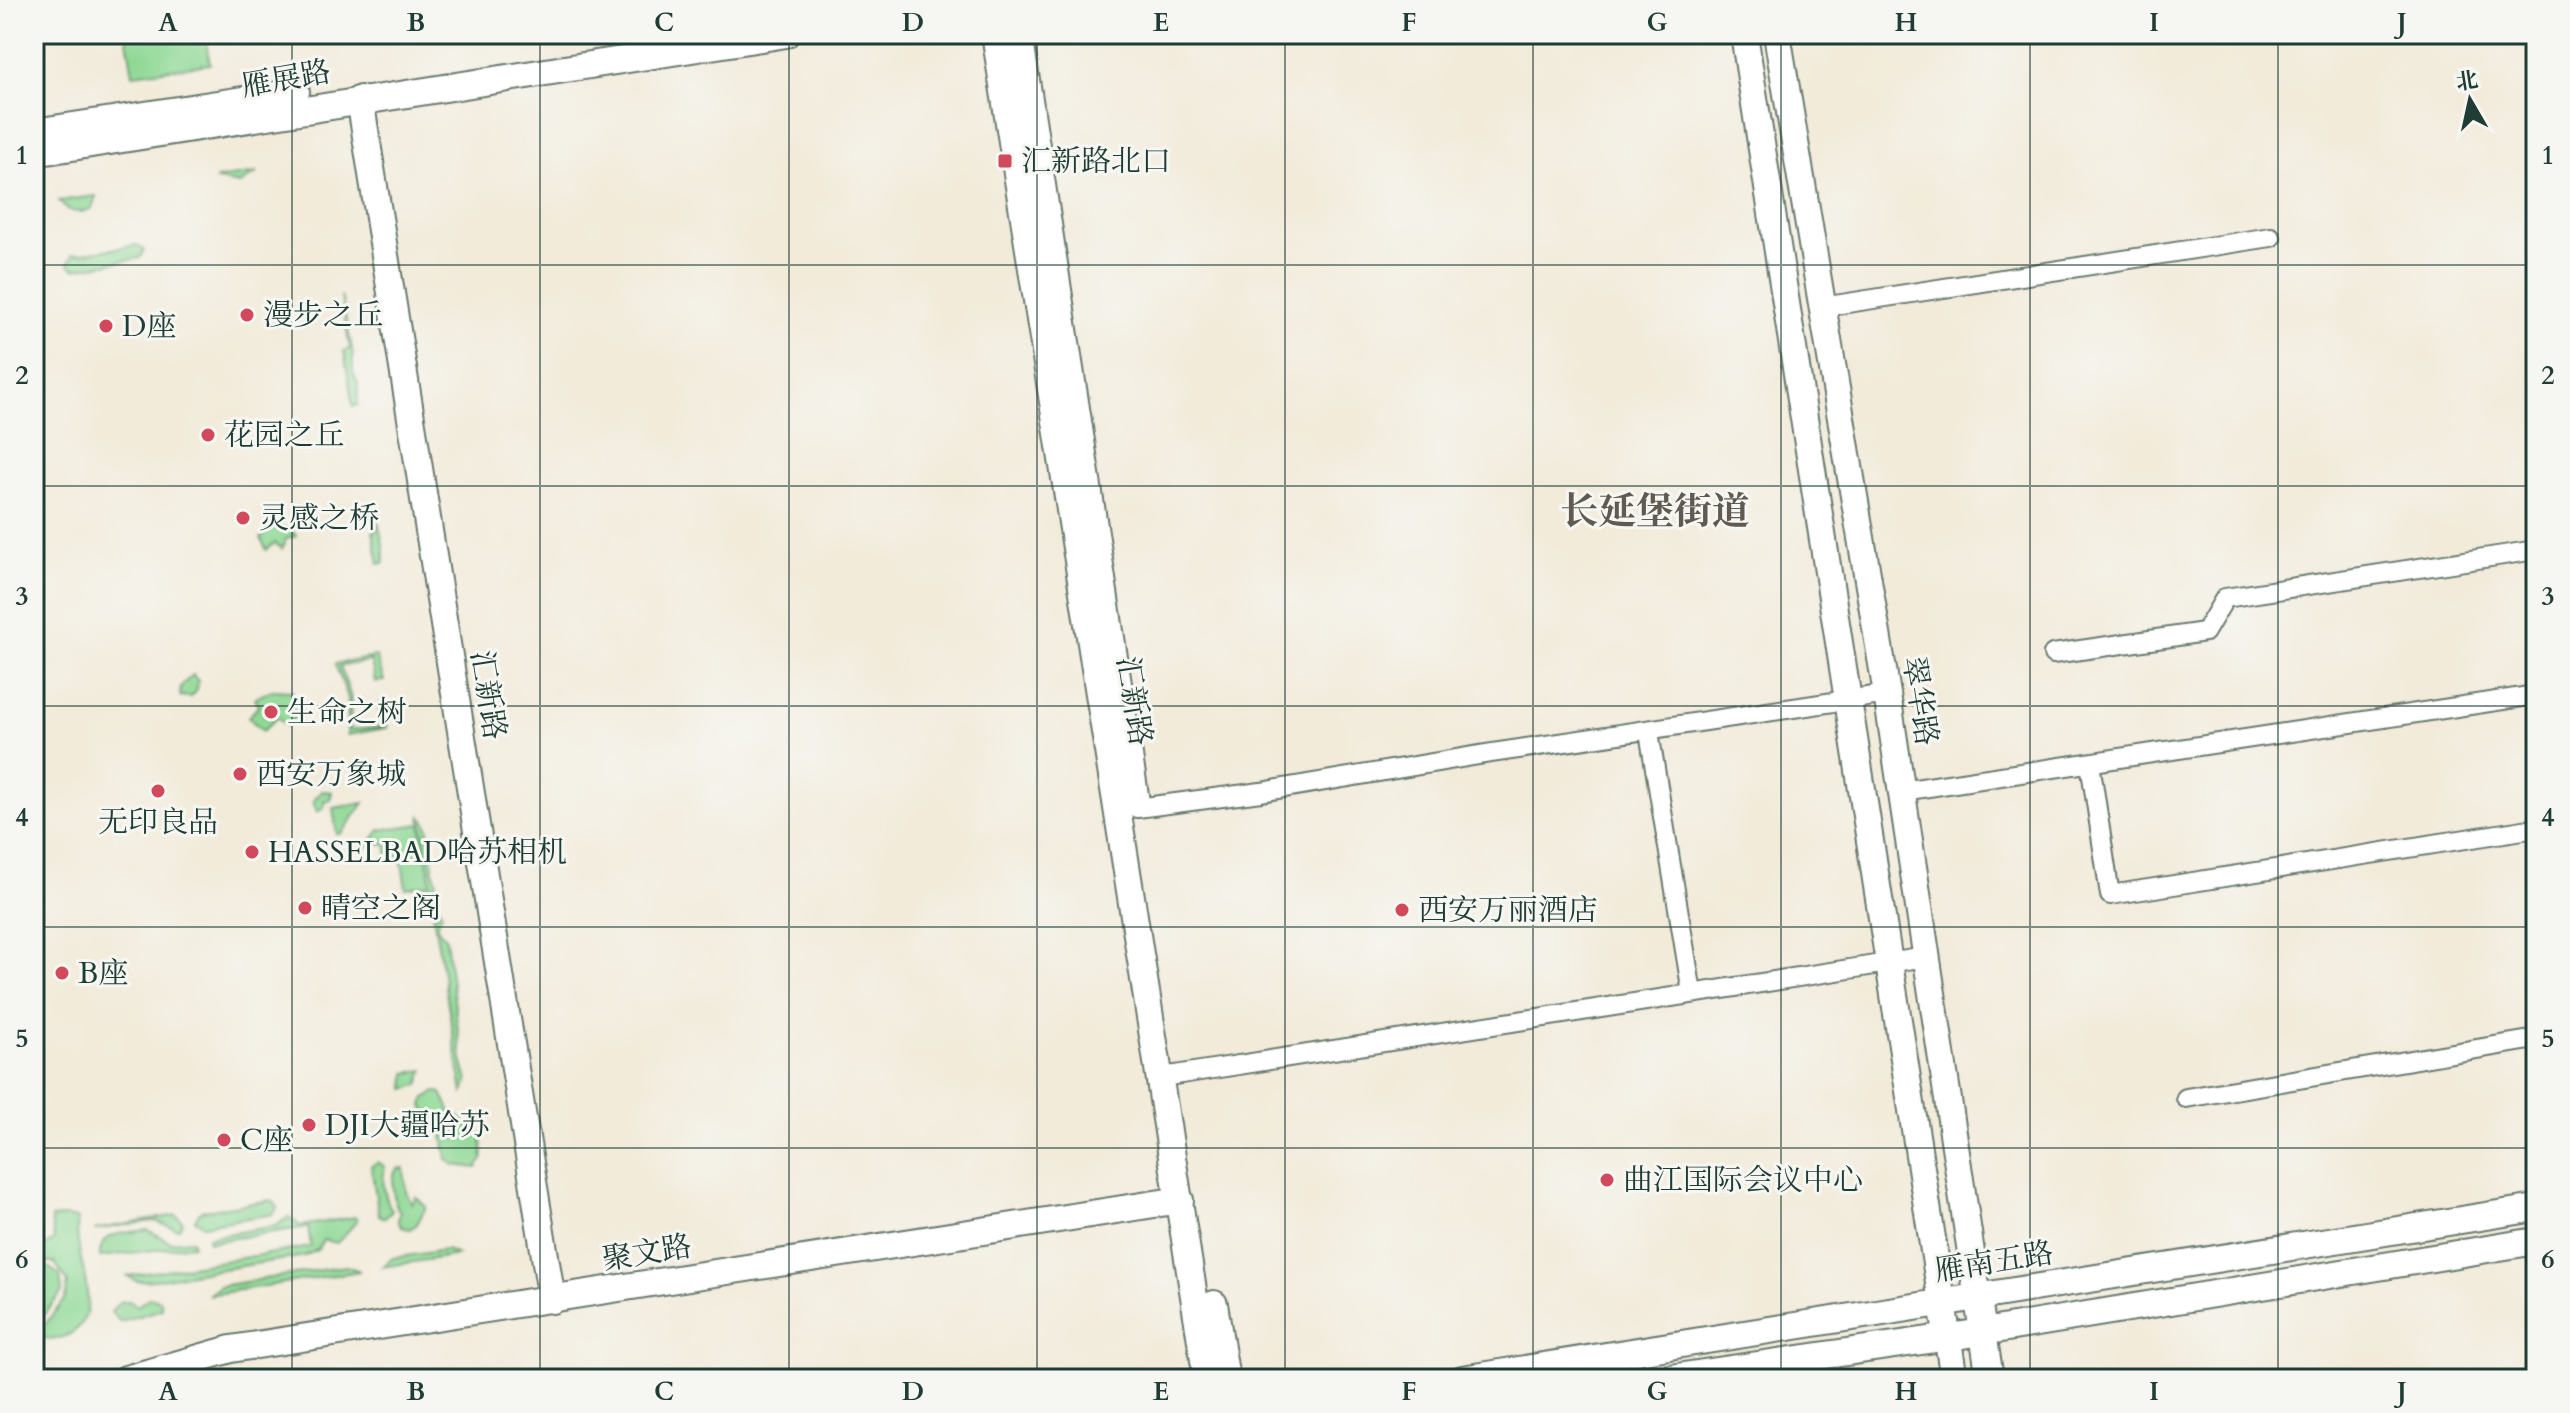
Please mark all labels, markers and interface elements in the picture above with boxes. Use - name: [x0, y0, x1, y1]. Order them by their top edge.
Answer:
- text: A: [158, 5, 178, 40]
- text: B: [407, 5, 425, 40]
- text: C: [654, 5, 674, 40]
- text: D: [902, 5, 924, 40]
- text: E: [1153, 5, 1169, 40]
- text: F: [1401, 5, 1417, 40]
- text: G: [1646, 5, 1668, 40]
- text: H: [1895, 5, 1918, 40]
- text: I: [2149, 5, 2159, 40]
- text: J: [2393, 5, 2407, 40]
- street label: 雁展路: [238, 51, 334, 107]
- north arrow: [2430, 60, 2510, 140]
- text: 北: [2454, 65, 2480, 98]
- text: 1: [15, 138, 29, 173]
- text: 1: [2541, 138, 2555, 173]
- place label: 汇新路北口: [1021, 141, 1171, 182]
- marker: 汇新路北口: [996, 152, 1014, 170]
- place label: 漫步之丘: [263, 295, 383, 336]
- place label: D座: [122, 306, 176, 347]
- marker: 漫步之丘: [238, 306, 256, 324]
- marker: D座: [97, 317, 115, 335]
- text: 2: [15, 358, 29, 393]
- text: 2: [2541, 358, 2555, 393]
- place label: 花园之丘: [224, 415, 344, 456]
- marker: 花园之丘: [199, 426, 217, 444]
- district label: 长延堡街道: [1560, 486, 1750, 538]
- place label: 灵感之桥: [259, 498, 379, 539]
- marker: 灵感之桥: [234, 509, 252, 527]
- text: 3: [15, 579, 29, 614]
- text: 3: [2541, 579, 2555, 614]
- street label: 汇新路: [461, 647, 515, 743]
- street label: 汇新路: [1107, 653, 1161, 749]
- street label: 翠华路: [1893, 653, 1947, 749]
- place label: 生命之树: [287, 692, 407, 733]
- marker: 生命之树: [262, 703, 280, 721]
- place label: 西安万象城: [256, 754, 406, 795]
- marker: 西安万象城: [231, 765, 249, 783]
- marker: 无印良品: [149, 782, 167, 800]
- text: 4: [15, 800, 29, 835]
- text: 4: [2541, 800, 2555, 835]
- place label: 无印良品: [98, 802, 218, 843]
- place label: HASSELBAD哈苏相机: [268, 832, 567, 873]
- marker: HASSELBAD哈苏相机: [243, 843, 261, 861]
- place label: 晴空之阁: [321, 888, 441, 929]
- place label: 西安万丽酒店: [1418, 890, 1598, 931]
- marker: 晴空之阁: [296, 899, 314, 917]
- marker: 西安万丽酒店: [1393, 901, 1411, 919]
- place label: B座: [78, 953, 128, 994]
- marker: B座: [53, 964, 71, 982]
- text: 5: [15, 1021, 29, 1056]
- text: 5: [2541, 1021, 2555, 1056]
- place label: DJI大疆哈苏: [325, 1105, 490, 1146]
- marker: DJI大疆哈苏: [300, 1116, 318, 1134]
- place label: C座: [240, 1120, 293, 1161]
- marker: C座: [215, 1131, 233, 1149]
- place label: 曲江国际会议中心: [1623, 1160, 1863, 1201]
- marker: 曲江国际会议中心: [1598, 1171, 1616, 1189]
- street label: 聚文路: [599, 1226, 695, 1280]
- street label: 雁南五路: [1932, 1232, 2056, 1292]
- text: 6: [15, 1242, 29, 1277]
- text: 6: [2541, 1242, 2555, 1277]
- text: A: [158, 1374, 178, 1409]
- text: B: [407, 1374, 425, 1409]
- text: C: [654, 1374, 674, 1409]
- text: D: [902, 1374, 924, 1409]
- text: E: [1153, 1374, 1169, 1409]
- text: F: [1401, 1374, 1417, 1409]
- text: G: [1646, 1374, 1668, 1409]
- text: H: [1895, 1374, 1918, 1409]
- text: I: [2149, 1374, 2159, 1409]
- text: J: [2393, 1374, 2407, 1409]

